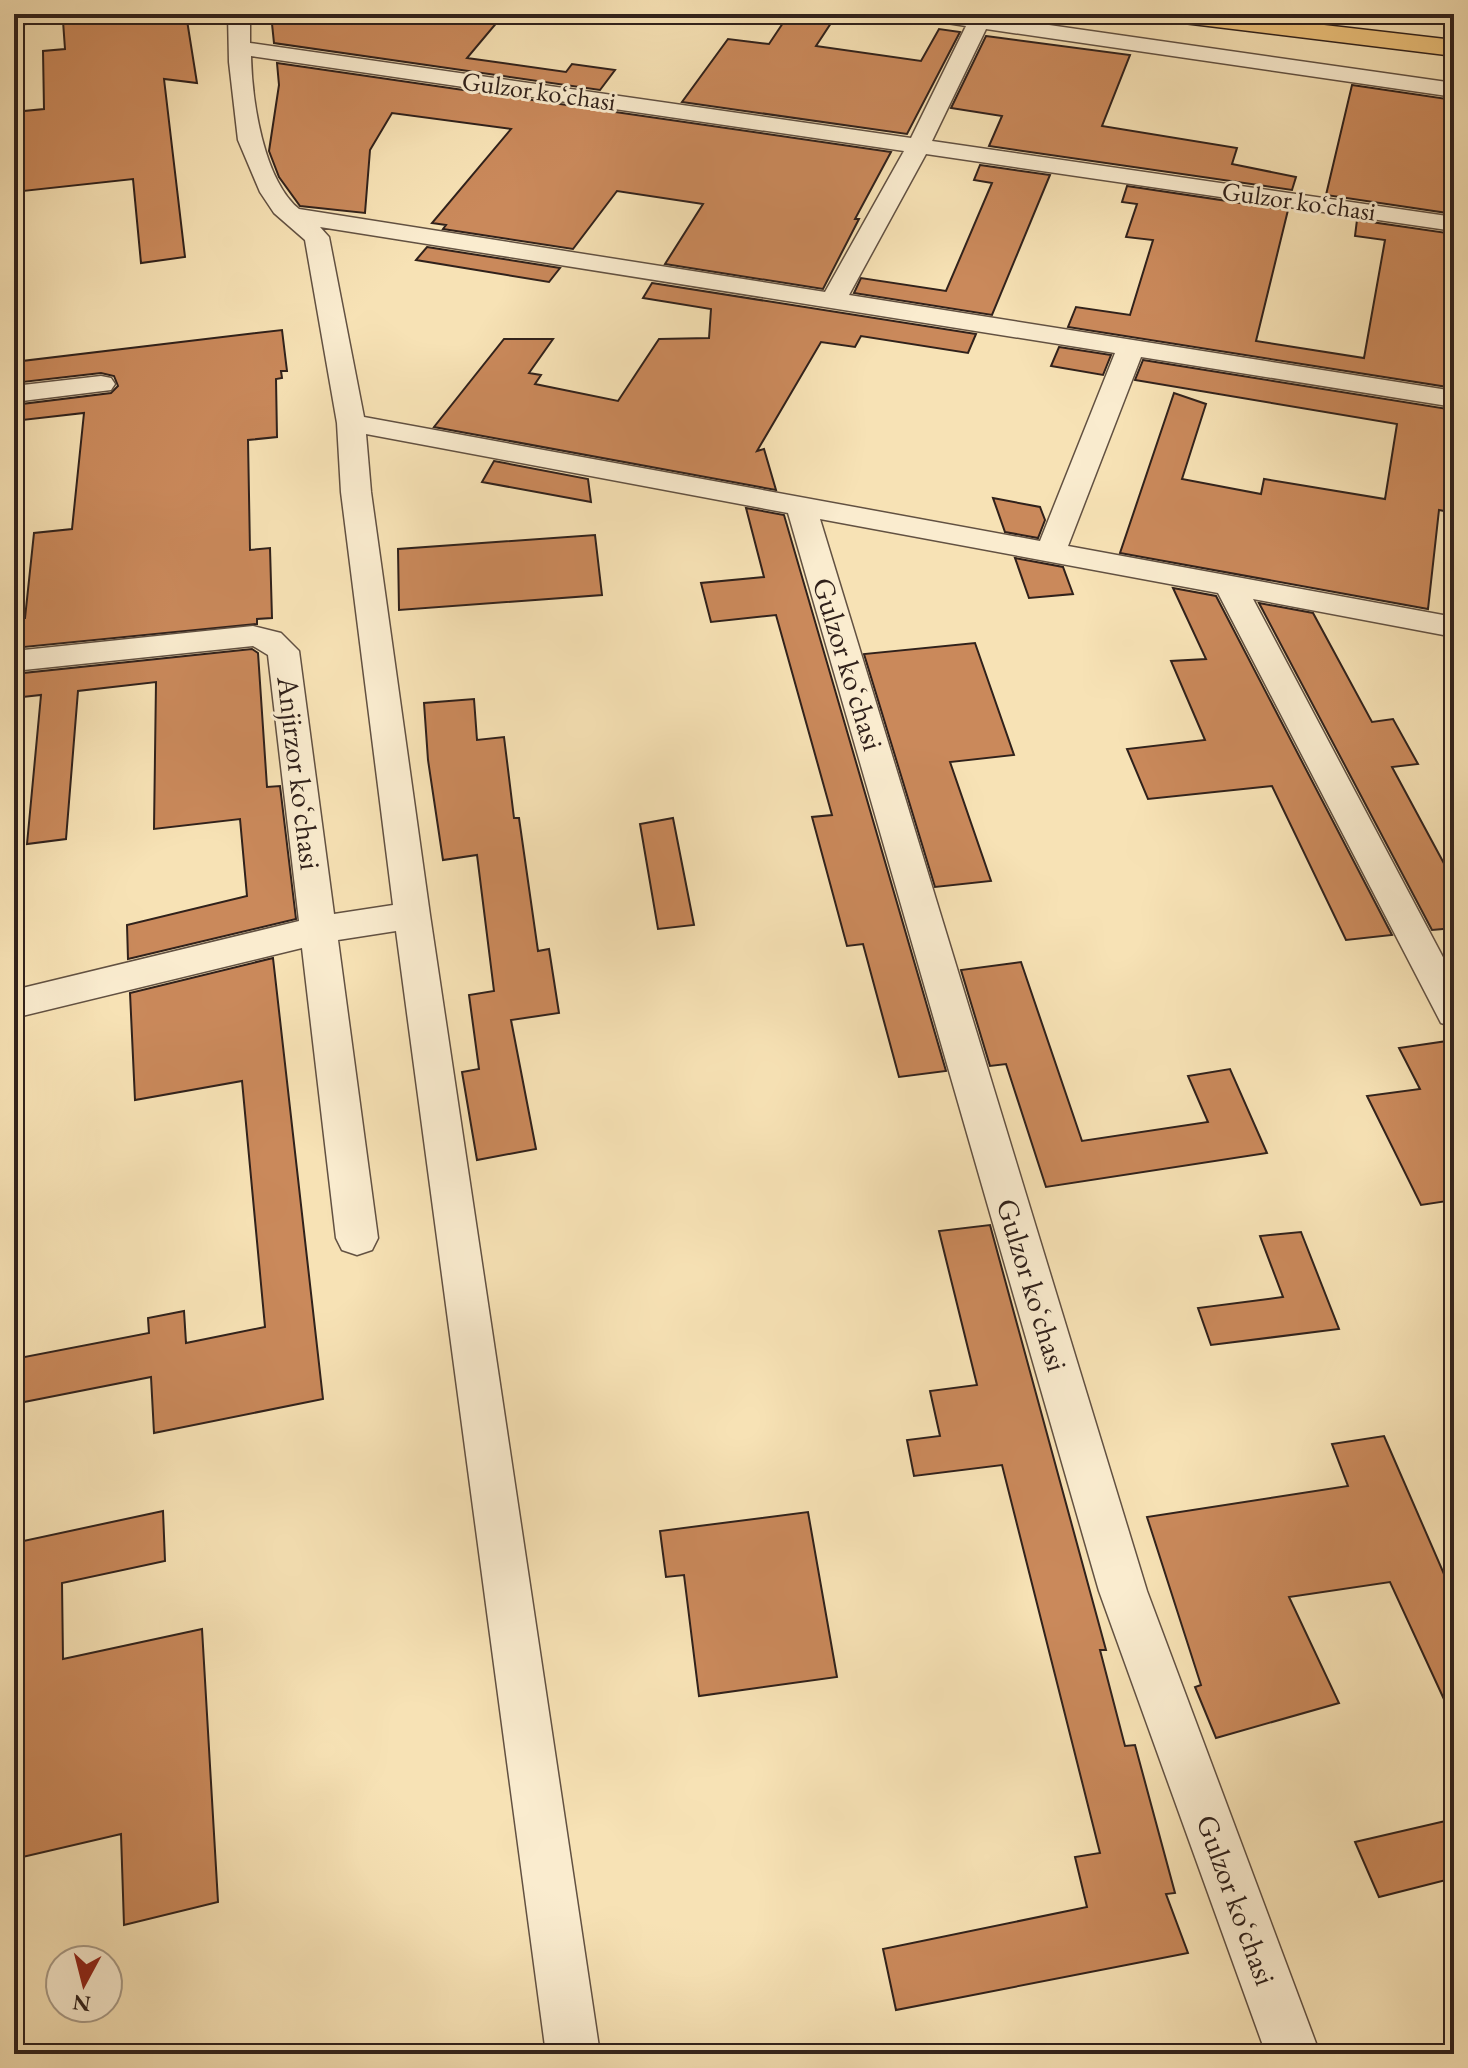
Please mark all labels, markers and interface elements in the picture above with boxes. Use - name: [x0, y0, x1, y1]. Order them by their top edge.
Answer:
- street label: Gulzor koʻchasi: [460, 63, 618, 119]
- street label: Gulzor koʻchasi: [1220, 173, 1378, 229]
- street label: Gulzor koʻchasi: [804, 573, 893, 755]
- street label: Anjirzor koʻchasi: [268, 673, 331, 872]
- street label: Gulzor koʻchasi: [988, 1194, 1077, 1376]
- street label: Gulzor koʻchasi: [1188, 1809, 1285, 1990]
- north arrow: [44, 1944, 124, 2024]
- text: N: [71, 1988, 92, 2019]

